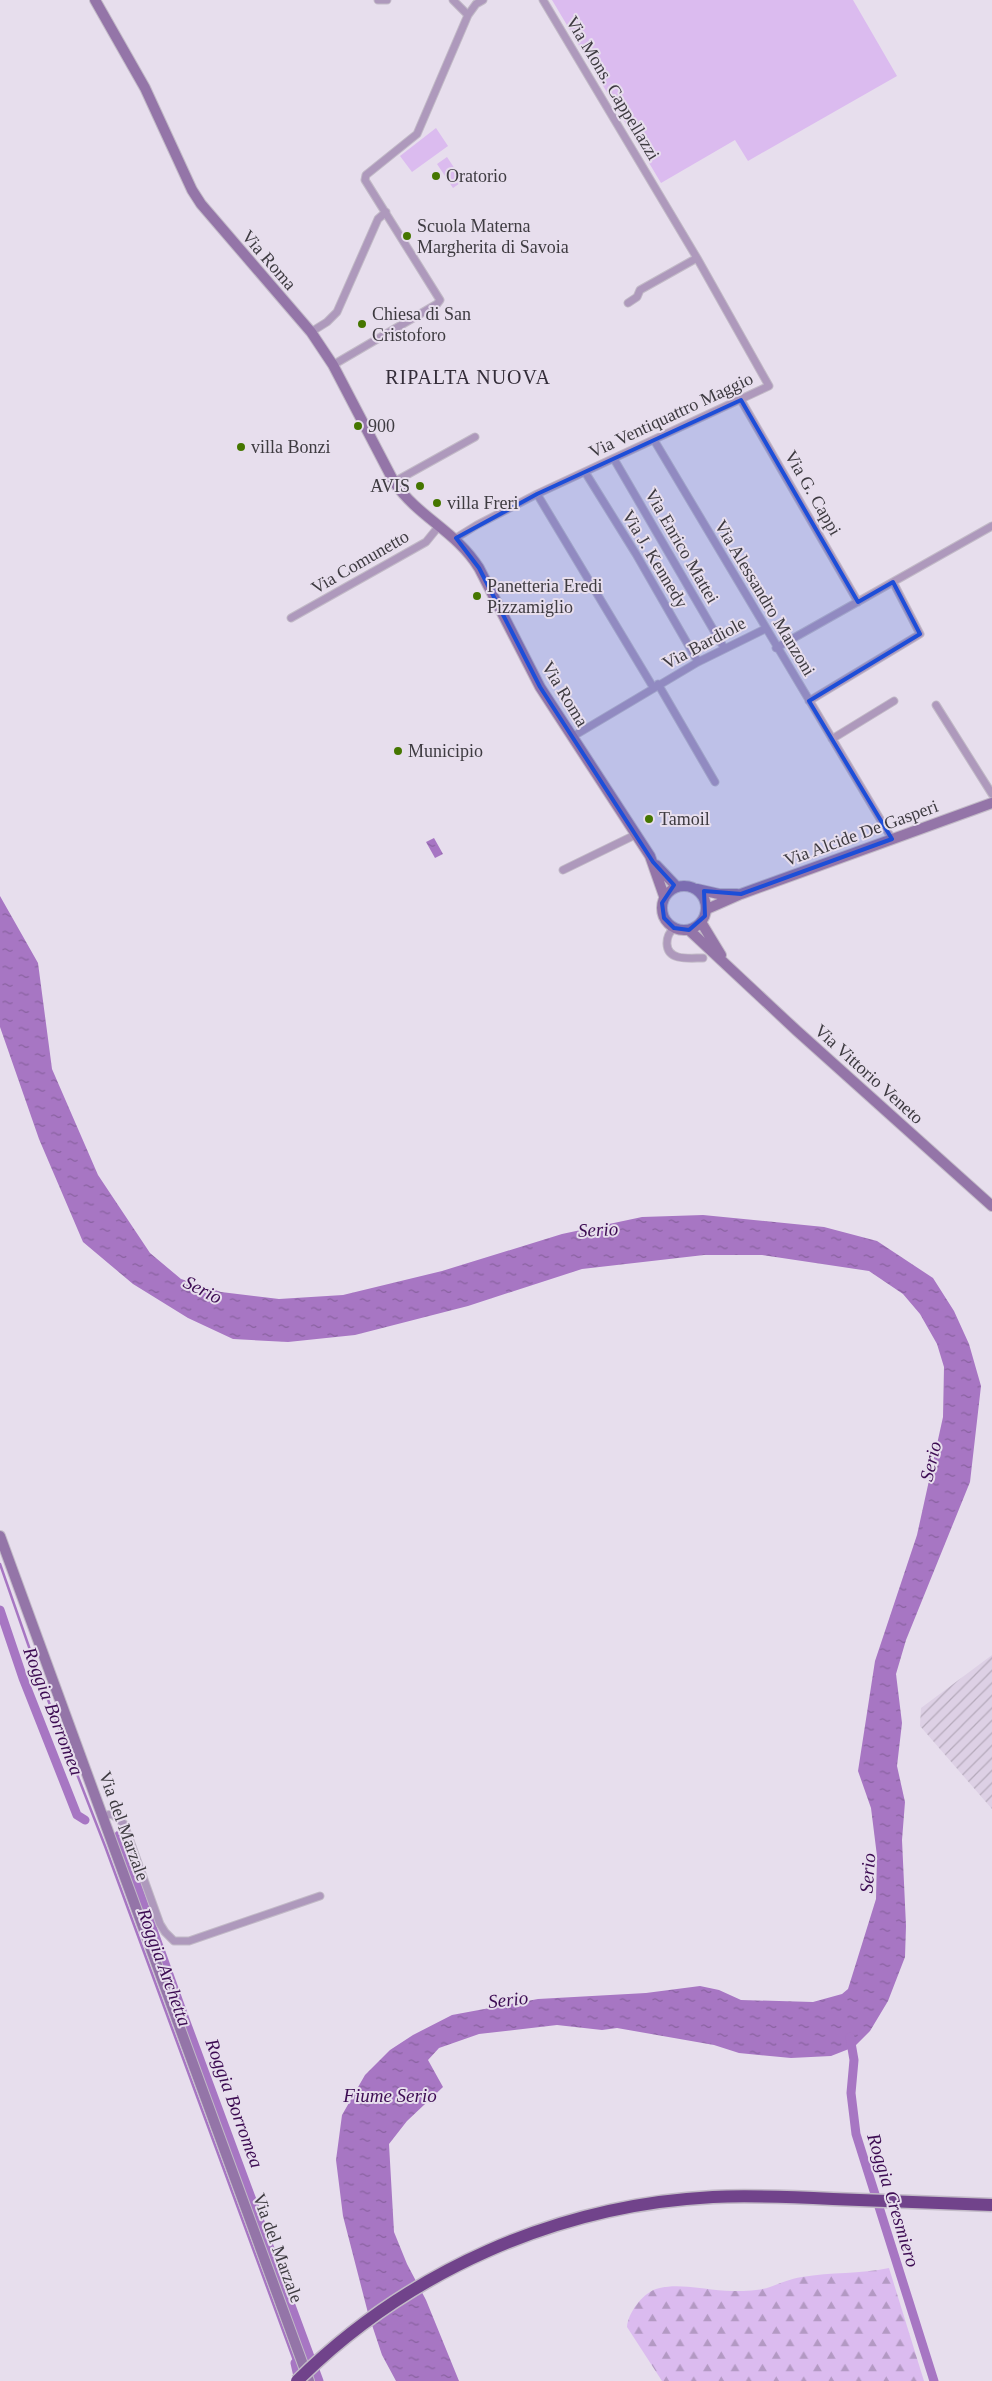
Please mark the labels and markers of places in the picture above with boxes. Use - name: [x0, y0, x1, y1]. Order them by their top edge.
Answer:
- place label: Oratorio: [446, 166, 507, 186]
- marker: Oratorio: [430, 170, 442, 182]
- place label: Scuola Materna Margherita di Savoia: [417, 216, 569, 257]
- marker: Scuola Materna Margherita di Savoia: [401, 230, 413, 242]
- place label: Chiesa di San Cristoforo: [372, 304, 471, 345]
- marker: Chiesa di San Cristoforo: [356, 318, 368, 330]
- place label: 900: [368, 416, 395, 436]
- marker: 900: [352, 420, 364, 432]
- place label: villa Bonzi: [251, 437, 331, 457]
- marker: villa Bonzi: [235, 441, 247, 453]
- place label: AVIS: [370, 476, 410, 496]
- marker: AVIS: [414, 480, 426, 492]
- place label: villa Freri: [447, 493, 518, 513]
- marker: villa Freri: [431, 497, 443, 509]
- place label: Panetteria Eredi Pizzamiglio: [487, 576, 602, 617]
- marker: Panetteria Eredi Pizzamiglio: [471, 590, 483, 602]
- place label: Municipio: [408, 741, 483, 761]
- marker: Municipio: [392, 745, 404, 757]
- place label: Tamoil: [659, 809, 710, 829]
- marker: Tamoil: [643, 813, 655, 825]

